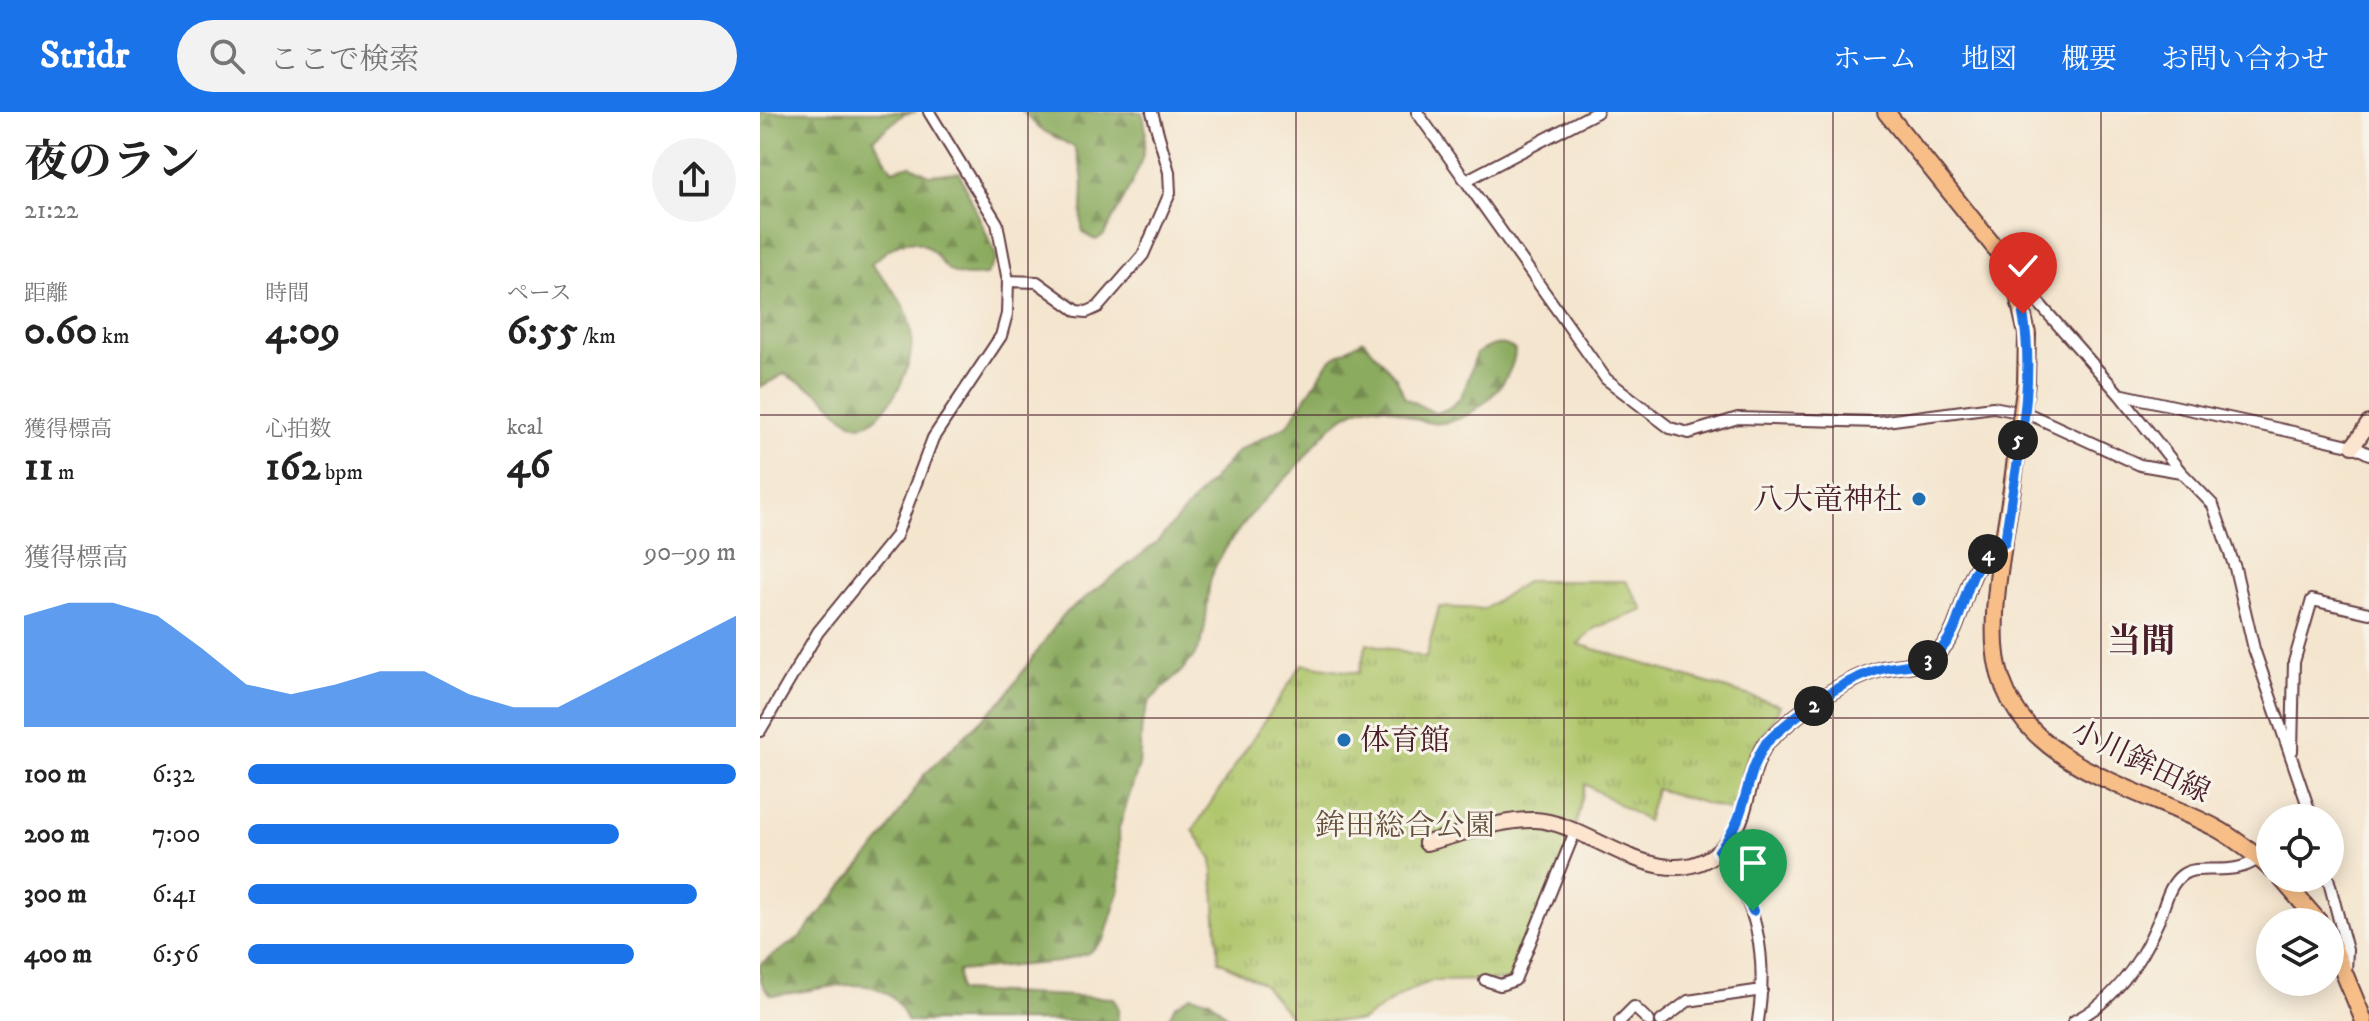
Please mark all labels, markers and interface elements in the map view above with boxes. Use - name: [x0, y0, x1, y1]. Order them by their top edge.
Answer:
- search box: [177, 20, 737, 92]
- text: Stridr: [40, 32, 129, 80]
- icon: search: [205, 34, 249, 78]
- text: ここで検索: [269, 42, 419, 79]
- text: ホーム: [1833, 42, 1917, 77]
- text: 地図: [1961, 42, 2017, 77]
- text: 概要: [2061, 42, 2117, 77]
- text: お問い合わせ: [2161, 42, 2329, 77]
- text: 夜のラン: [24, 136, 200, 191]
- button: share: [652, 138, 736, 222]
- text: 21:22: [24, 194, 79, 227]
- pin: [1989, 232, 2057, 314]
- icon: check: [2001, 244, 2045, 288]
- text: 距離: [24, 280, 68, 307]
- text: 時間: [265, 280, 309, 307]
- text: ペース: [507, 280, 572, 307]
- text: 0.60: [24, 307, 97, 357]
- text: 4:09: [265, 307, 340, 357]
- text: 6:55: [507, 307, 578, 357]
- text: km: [97, 323, 130, 350]
- text: /km: [578, 323, 616, 350]
- text: kcal: [507, 414, 543, 441]
- text: 獲得標高: [24, 416, 112, 443]
- text: 心拍数: [265, 416, 331, 443]
- pin: 5: [1998, 420, 2038, 460]
- text: 5: [2013, 426, 2023, 453]
- text: 46: [507, 441, 551, 491]
- text: 11: [24, 443, 53, 493]
- text: 162: [265, 443, 320, 493]
- text: m: [53, 459, 75, 486]
- text: bpm: [320, 459, 363, 486]
- place label: 八大竜神社: [1753, 482, 1903, 519]
- marker: 八大竜神社: [1910, 490, 1928, 508]
- pin: 4: [1968, 534, 2008, 574]
- text: 90–99 m: [644, 536, 736, 569]
- text: 4: [1982, 540, 1994, 567]
- text: 獲得標高: [24, 542, 128, 575]
- district label: 当間: [2107, 621, 2175, 663]
- pin: 3: [1908, 640, 1948, 680]
- text: 3: [1924, 646, 1932, 673]
- pin: 2: [1794, 686, 1834, 726]
- text: 2: [1809, 692, 1819, 719]
- street label: 小川鉾田線: [2065, 713, 2216, 812]
- place label: 体育館: [1360, 723, 1450, 760]
- marker: 体育館: [1335, 731, 1353, 749]
- text: 100 m: [24, 758, 87, 791]
- text: 6:32: [152, 758, 195, 791]
- map controls: [2256, 804, 2344, 996]
- button: locate: [2256, 804, 2344, 892]
- park label: 鉾田総合公園: [1315, 808, 1495, 845]
- text: 200 m: [24, 818, 90, 851]
- text: 7:00: [152, 818, 200, 851]
- pin: [1719, 829, 1787, 911]
- icon: arrive: [1731, 841, 1775, 885]
- text: 300 m: [24, 878, 87, 911]
- text: 6:41: [152, 878, 197, 911]
- button: layers: [2256, 908, 2344, 996]
- text: 400 m: [24, 938, 92, 971]
- text: 6:56: [152, 938, 199, 971]

